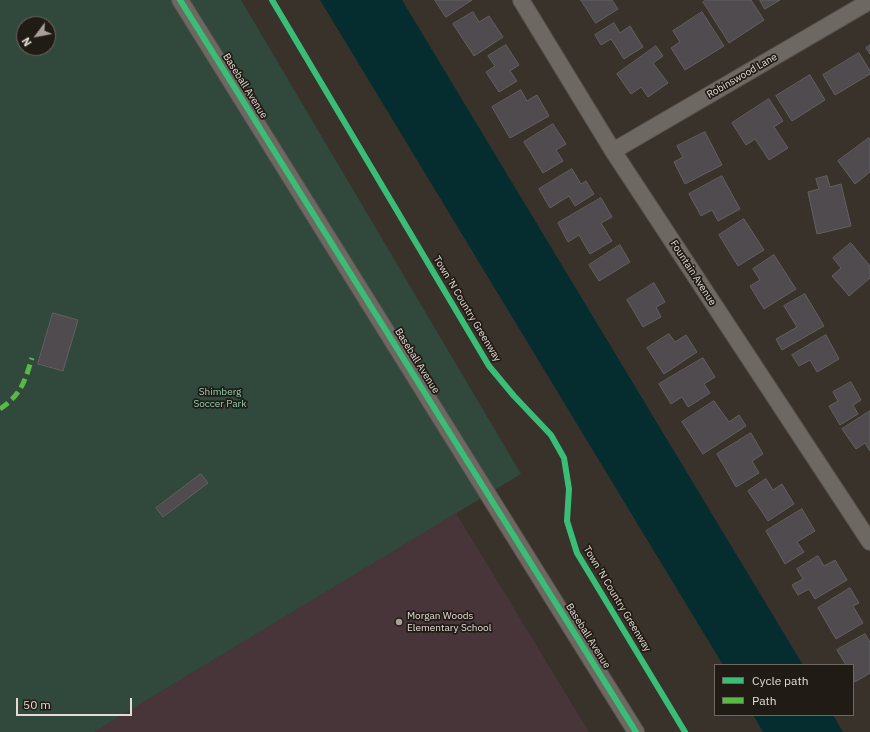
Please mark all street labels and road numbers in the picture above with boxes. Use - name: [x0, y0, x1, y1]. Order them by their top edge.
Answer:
- street label: Baseball Avenue: [220, 51, 270, 121]
- street label: Robinswood Lane: [705, 51, 779, 101]
- street label: Fountain Avenue: [668, 238, 718, 308]
- street label: Town 'N Country Greenway: [431, 254, 503, 364]
- street label: Baseball Avenue: [392, 326, 442, 396]
- street label: Town 'N Country Greenway: [581, 544, 653, 654]
- street label: Baseball Avenue: [563, 601, 613, 671]

